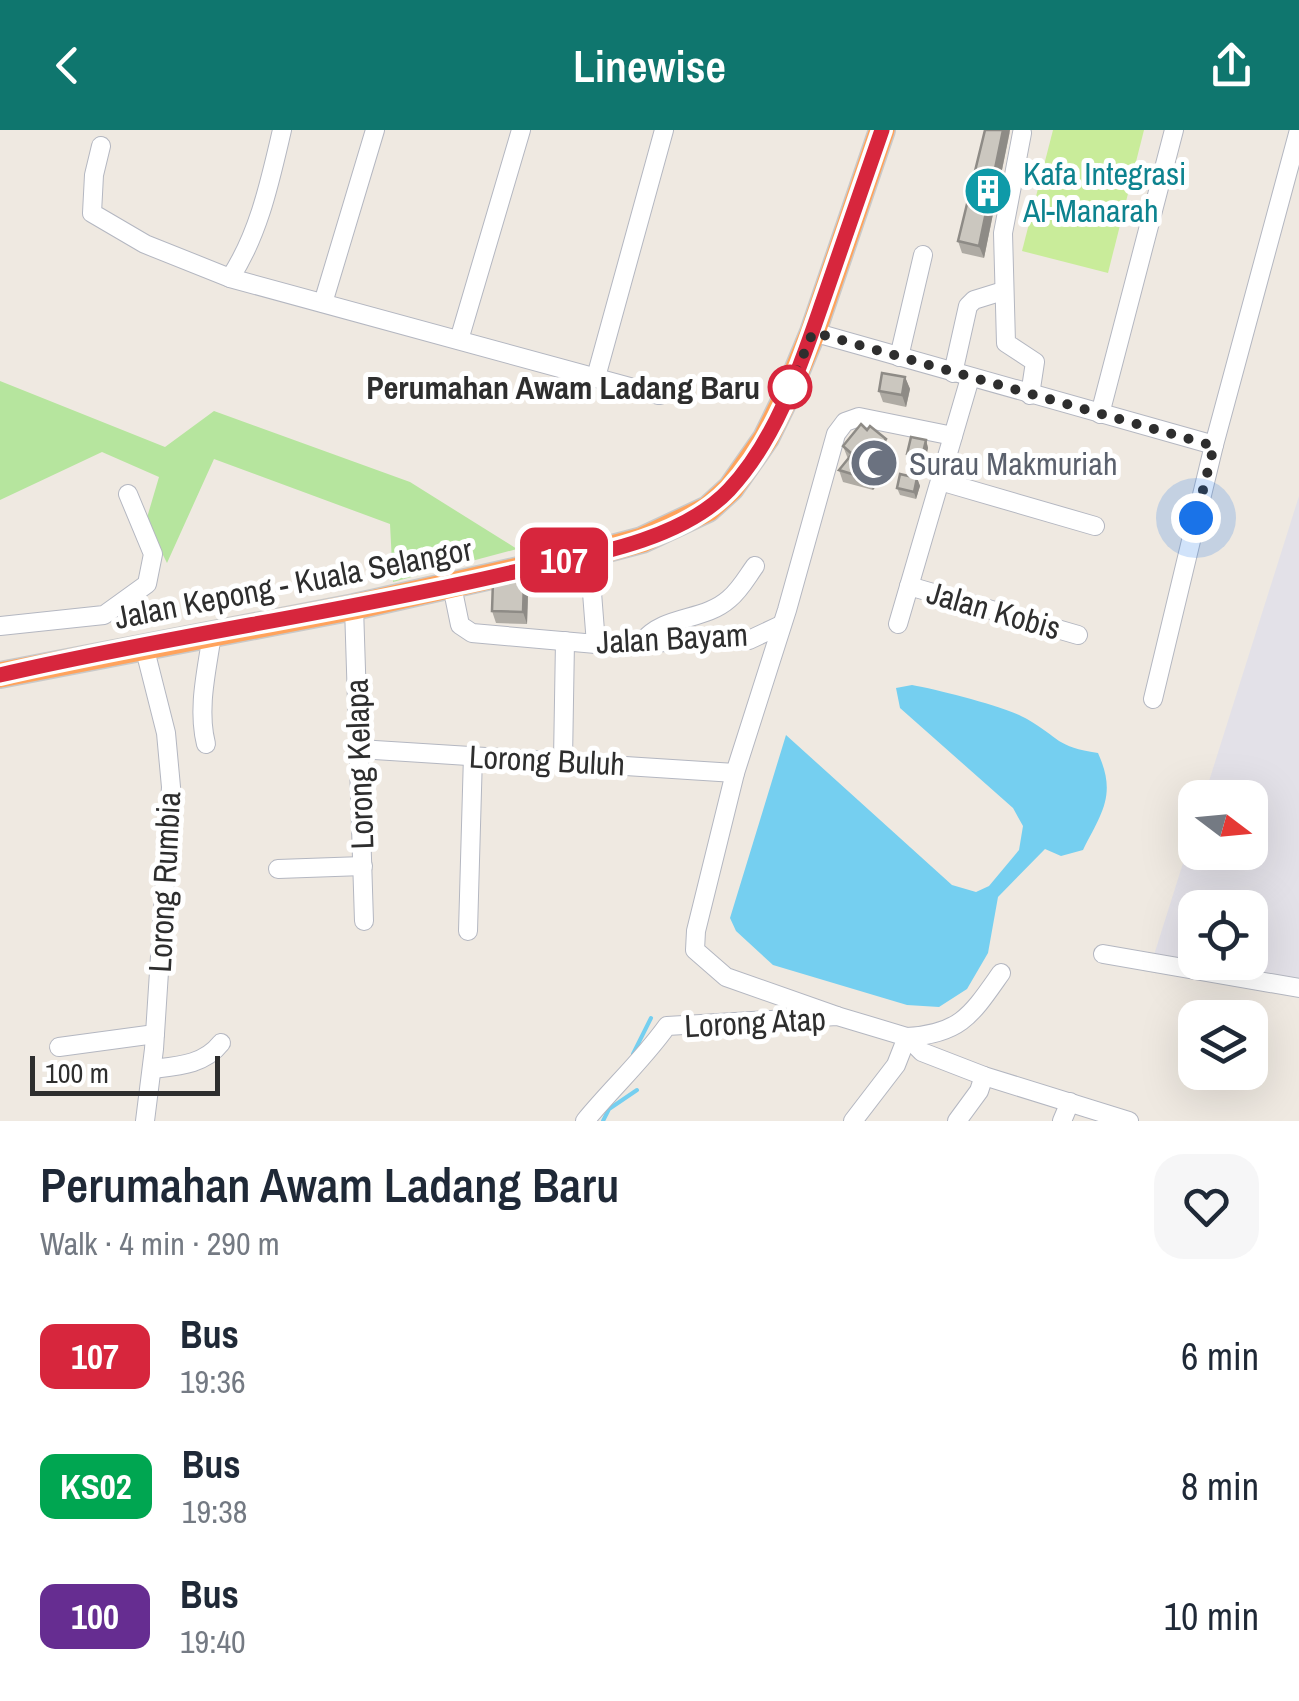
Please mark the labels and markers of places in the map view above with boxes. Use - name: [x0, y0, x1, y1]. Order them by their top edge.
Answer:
- place label: Kafa Integrasi Al-Manarah: [1022, 152, 1186, 232]
- building icon: Kafa Integrasi Al-Manarah: [962, 165, 1014, 217]
- place label: Perumahan Awam Ladang Baru: [366, 366, 760, 409]
- marker: Perumahan Awam Ladang Baru: [769, 366, 811, 408]
- mosque icon: Surau Makmuriah: [848, 437, 900, 489]
- place label: Surau Makmuriah: [909, 442, 1118, 485]

